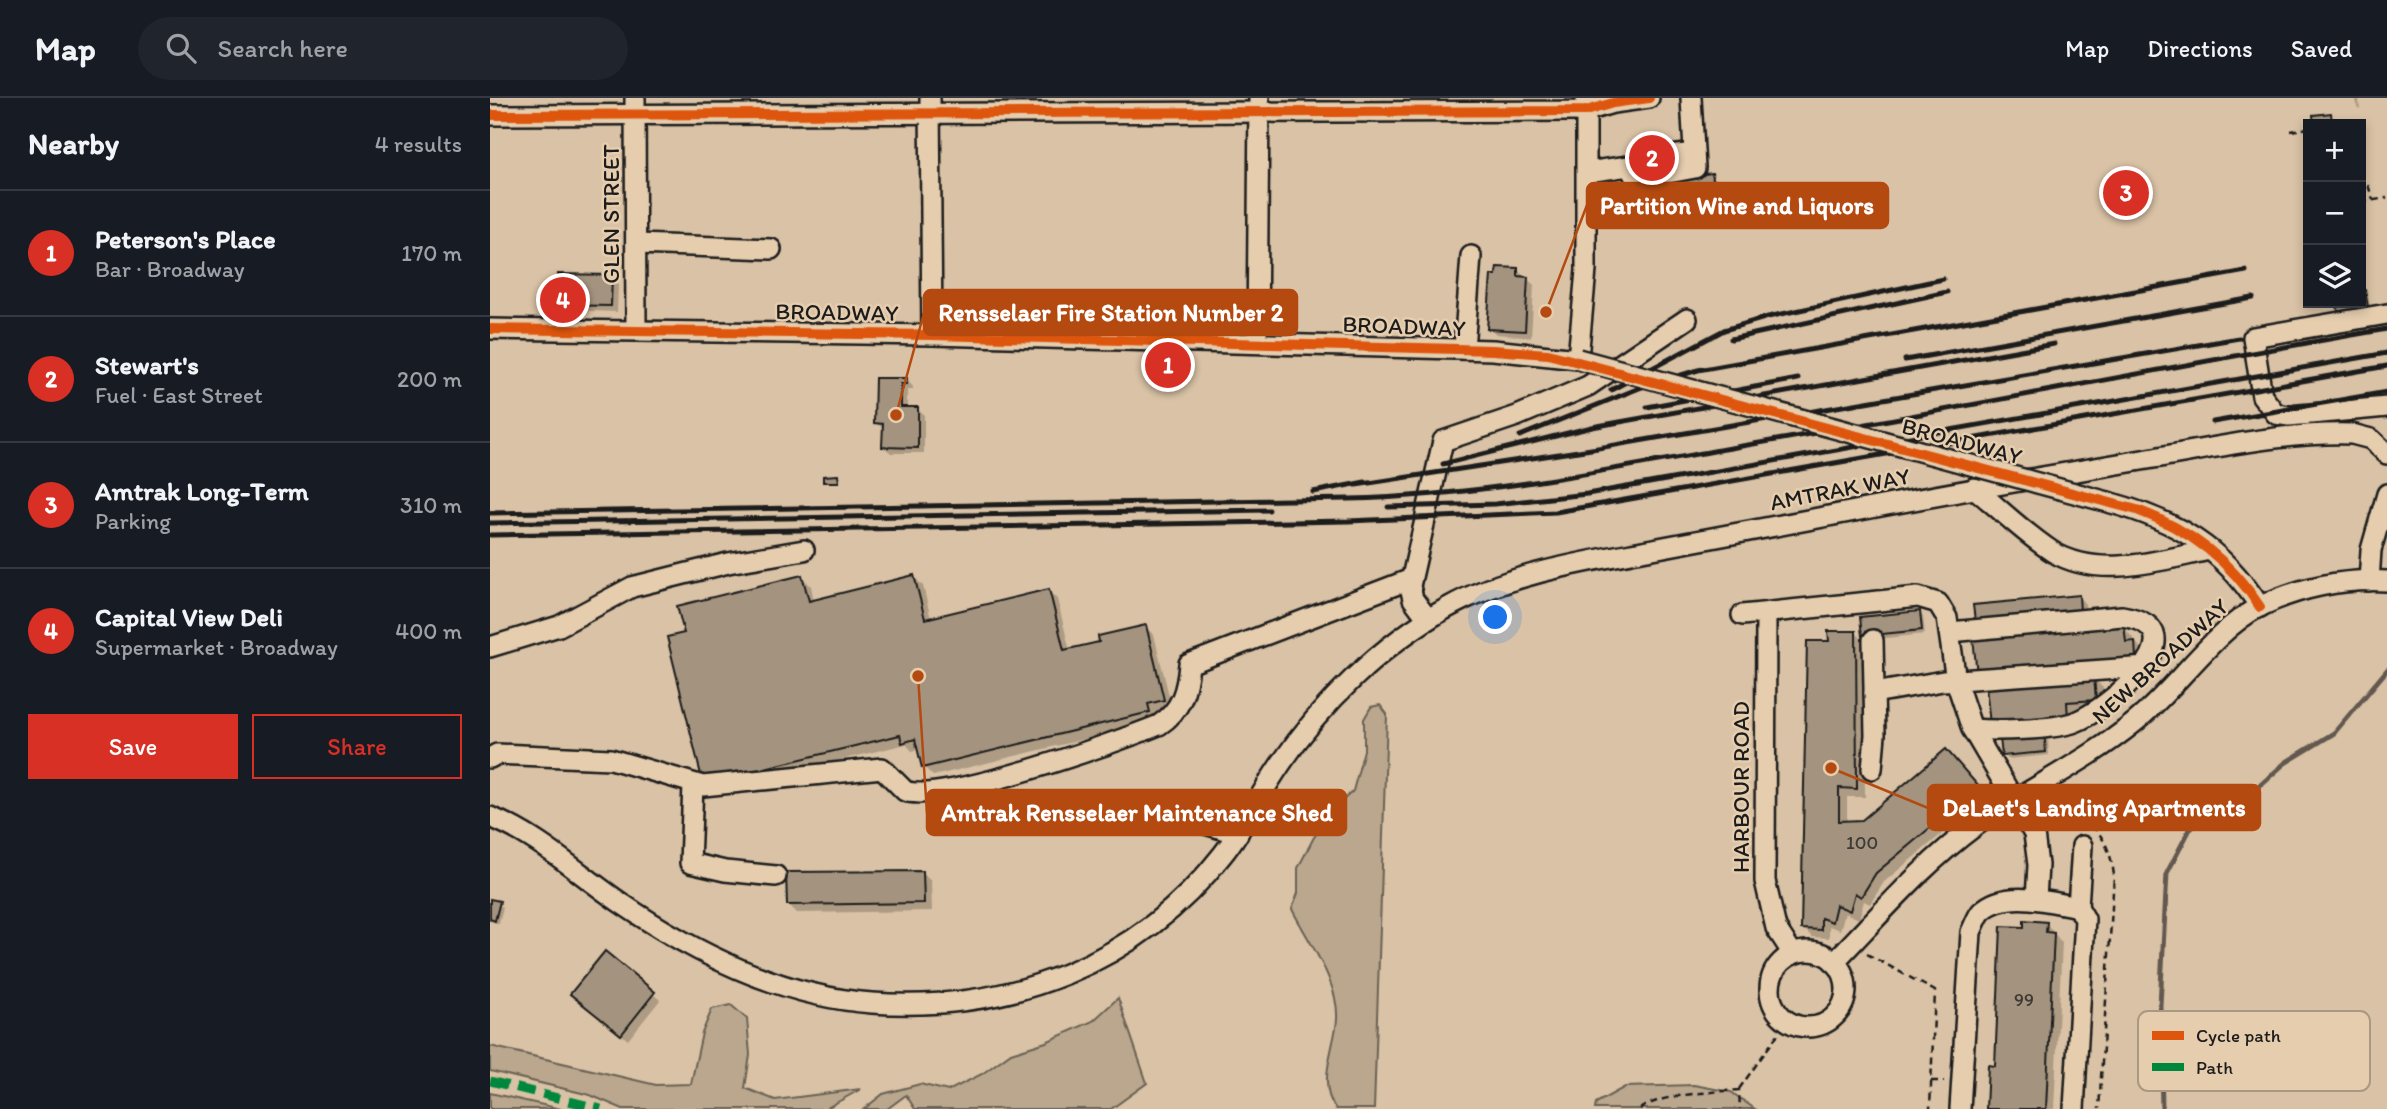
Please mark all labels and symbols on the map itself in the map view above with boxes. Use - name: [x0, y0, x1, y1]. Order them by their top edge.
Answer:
- pin: 2: [1629, 132, 1675, 184]
- street label: GLEN STREET: [597, 144, 625, 284]
- pin: 3: [2103, 167, 2149, 219]
- callout: Partition Wine and Liquors: [1587, 183, 1888, 228]
- text: Partition Wine and Liquors: [1600, 191, 1874, 221]
- pin: 4: [540, 274, 586, 326]
- callout: Rensselaer Fire Station Number 2: [924, 290, 1297, 335]
- street label: BROADWAY: [775, 297, 899, 327]
- text: Rensselaer Fire Station Number 2: [939, 298, 1284, 327]
- street label: BROADWAY: [1342, 310, 1466, 342]
- pin: 1: [1145, 339, 1191, 391]
- street label: BROADWAY: [1899, 412, 2025, 470]
- street label: AMTRAK WAY: [1768, 462, 1912, 516]
- street label: NEW BROADWAY: [2086, 592, 2234, 730]
- your location: [1478, 600, 1512, 634]
- street label: HARBOUR ROAD: [1727, 701, 1755, 873]
- callout: DeLaet's Landing Apartments: [1928, 785, 2260, 830]
- callout: Amtrak Rensselaer Maintenance Shed: [927, 790, 1346, 835]
- text: DeLaet's Landing Apartments: [1942, 793, 2246, 823]
- text: Amtrak Rensselaer Maintenance Shed: [940, 798, 1333, 827]
- house number: 100: [1846, 831, 1878, 854]
- house number: 99: [2014, 988, 2034, 1011]
- legend: [2138, 1011, 2370, 1091]
- text: Cycle path: [2196, 1024, 2281, 1047]
- text: Path: [2196, 1056, 2233, 1079]

